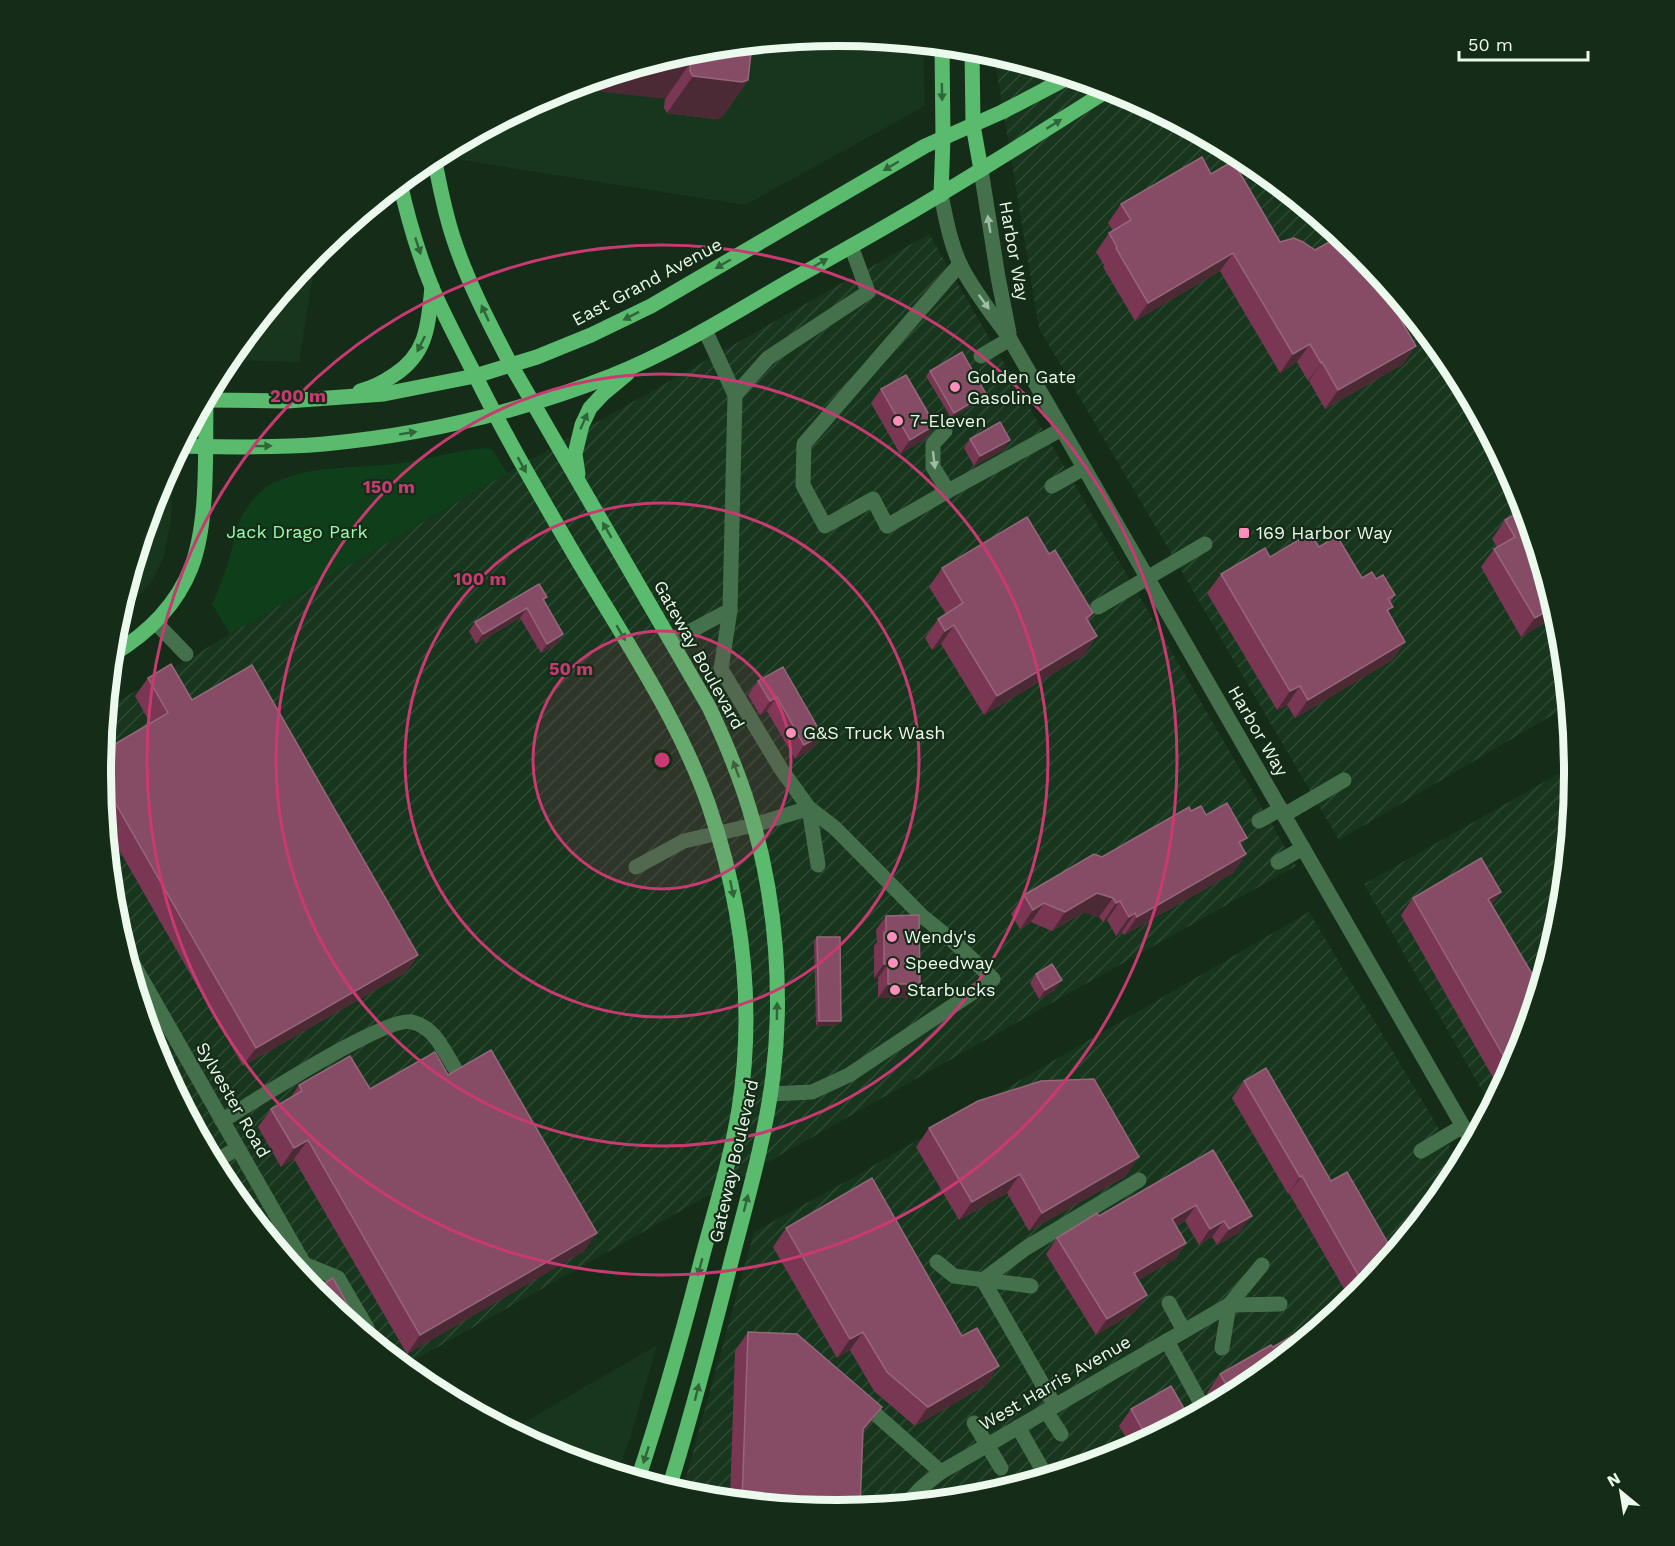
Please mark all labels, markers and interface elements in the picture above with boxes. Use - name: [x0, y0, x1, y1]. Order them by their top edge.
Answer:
- scale bar: [1459, 24, 1588, 62]
- text: 50 m: [1468, 34, 1513, 55]
- one-way arrow: [938, 83, 947, 102]
- one-way arrow: [1046, 119, 1062, 130]
- one-way arrow: [883, 161, 900, 171]
- street label: Harbor Way: [995, 199, 1034, 303]
- one-way arrow: [985, 214, 994, 233]
- street label: East Grand Avenue: [568, 233, 725, 330]
- one-way arrow: [413, 237, 423, 255]
- one-way arrow: [812, 258, 829, 268]
- one-way arrow: [714, 259, 731, 269]
- one-way arrow: [978, 294, 990, 310]
- one-way arrow: [480, 304, 489, 321]
- one-way arrow: [622, 311, 639, 321]
- one-way arrow: [417, 336, 426, 353]
- place label: Golden Gate Gasoline: [967, 366, 1076, 408]
- marker: Golden Gate Gasoline: [948, 380, 962, 394]
- text: 200 m: [270, 385, 326, 406]
- place label: 7-Eleven: [910, 410, 986, 431]
- one-way arrow: [580, 412, 589, 429]
- marker: 7-Eleven: [891, 414, 905, 428]
- one-way arrow: [399, 428, 418, 437]
- one-way arrow: [254, 442, 273, 451]
- one-way arrow: [929, 451, 939, 470]
- one-way arrow: [517, 457, 527, 474]
- text: 150 m: [363, 476, 415, 497]
- park label: Jack Drago Park: [226, 521, 368, 542]
- one-way arrow: [601, 522, 612, 538]
- place label: 169 Harbor Way: [1256, 522, 1393, 543]
- marker: 169 Harbor Way: [1237, 526, 1251, 540]
- text: 100 m: [453, 568, 507, 589]
- street label: Gateway Boulevard: [650, 577, 749, 733]
- one-way arrow: [615, 625, 625, 642]
- text: 50 m: [549, 658, 593, 679]
- street label: Harbor Way: [1224, 682, 1293, 780]
- place label: G&S Truck Wash: [803, 722, 946, 743]
- marker: G&S Truck Wash: [784, 726, 798, 740]
- centre of rings: [652, 750, 672, 770]
- one-way arrow: [730, 760, 740, 778]
- one-way arrow: [728, 880, 737, 899]
- place label: Wendy's: [904, 926, 976, 947]
- marker: Wendy's: [885, 930, 899, 944]
- place label: Speedway: [905, 952, 994, 973]
- marker: Speedway: [886, 956, 900, 970]
- place label: Starbucks: [907, 979, 996, 1000]
- marker: Starbucks: [888, 983, 902, 997]
- one-way arrow: [772, 1002, 782, 1021]
- street label: Sylvester Road: [192, 1038, 275, 1161]
- street label: Gateway Boulevard: [704, 1077, 763, 1245]
- one-way arrow: [742, 1194, 751, 1212]
- one-way arrow: [694, 1258, 704, 1276]
- street label: West Harris Avenue: [975, 1331, 1134, 1435]
- one-way arrow: [693, 1383, 703, 1401]
- one-way arrow: [641, 1446, 650, 1464]
- north arrow: [1591, 1462, 1651, 1522]
- text: N: [1604, 1468, 1624, 1491]

